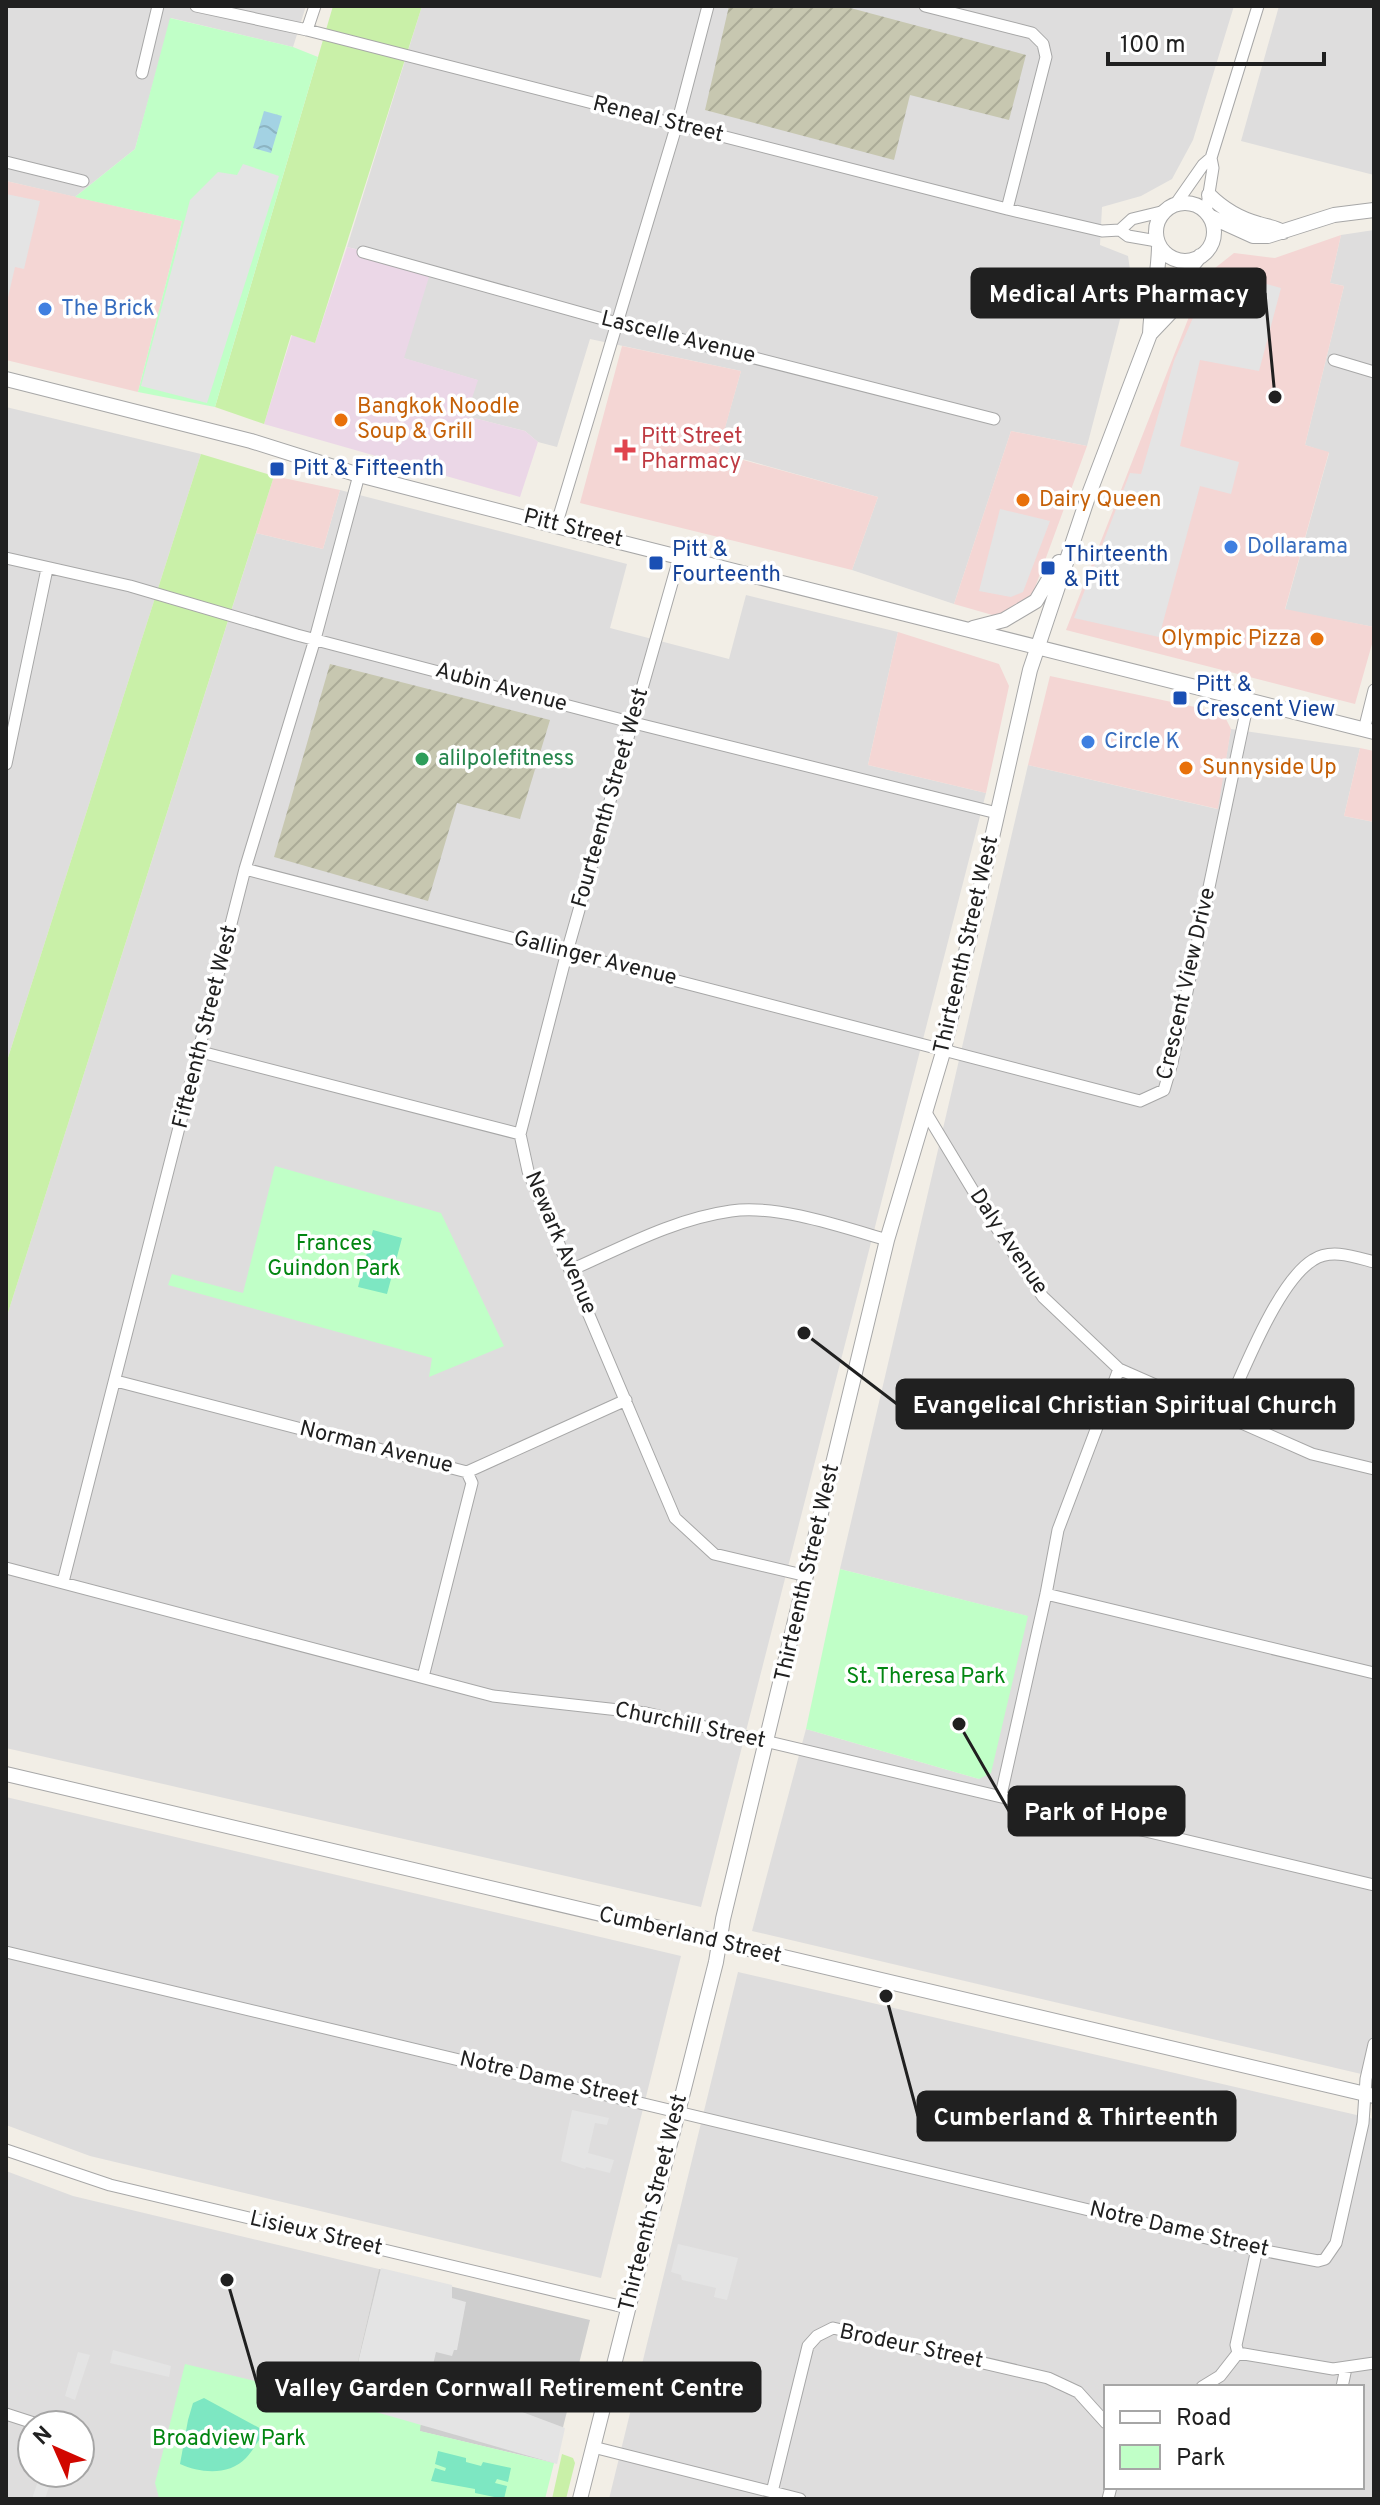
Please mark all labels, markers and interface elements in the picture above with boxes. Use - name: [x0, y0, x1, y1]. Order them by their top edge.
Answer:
- scale bar: [1108, 16, 1324, 66]
- text: 100 m: [1120, 31, 1186, 61]
- street label: Reneal Street: [590, 91, 726, 149]
- callout: Medical Arts Pharmacy: [972, 269, 1265, 317]
- text: Medical Arts Pharmacy: [989, 281, 1249, 311]
- place label: The Brick: [61, 296, 155, 323]
- marker: The Brick: [36, 300, 54, 318]
- street label: Lascelle Avenue: [598, 306, 758, 370]
- place label: Bangkok Noodle Soup & Grill: [357, 394, 520, 446]
- marker: Bangkok Noodle Soup & Grill: [332, 411, 350, 429]
- place label: Pitt Street Pharmacy: [641, 424, 743, 476]
- marker: Pitt Street Pharmacy: [616, 441, 634, 459]
- place label: Pitt & Fifteenth: [293, 456, 444, 483]
- marker: Pitt & Fifteenth: [268, 460, 286, 478]
- place label: Dairy Queen: [1039, 487, 1161, 514]
- marker: Dairy Queen: [1014, 491, 1032, 509]
- street label: Pitt Street: [520, 504, 626, 554]
- place label: Dollarama: [1247, 534, 1348, 561]
- place label: Pitt & Fourteenth: [672, 537, 781, 589]
- marker: Dollarama: [1222, 538, 1240, 556]
- place label: Thirteenth & Pitt: [1064, 542, 1168, 594]
- marker: Pitt & Fourteenth: [647, 554, 665, 572]
- marker: Thirteenth & Pitt: [1039, 559, 1057, 577]
- place label: Olympic Pizza: [1161, 626, 1301, 653]
- marker: Olympic Pizza: [1308, 630, 1326, 648]
- street label: Aubin Avenue: [432, 657, 570, 719]
- place label: Pitt & Crescent View: [1196, 672, 1335, 724]
- street label: Fourteenth Street West: [567, 685, 655, 911]
- marker: Pitt & Crescent View: [1171, 689, 1189, 707]
- place label: Circle K: [1104, 729, 1180, 756]
- marker: Circle K: [1079, 733, 1097, 751]
- place label: alilpolefitness: [438, 746, 574, 773]
- marker: alilpolefitness: [413, 750, 431, 768]
- place label: Sunnyside Up: [1202, 755, 1337, 782]
- marker: Sunnyside Up: [1177, 759, 1195, 777]
- street label: Thirteenth Street West: [929, 833, 1005, 1057]
- street label: Crescent View Drive: [1152, 885, 1222, 1083]
- street label: Fifteenth Street West: [168, 922, 244, 1132]
- street label: Gallinger Avenue: [511, 926, 679, 992]
- street label: Newark Avenue: [518, 1168, 602, 1318]
- street label: Daly Avenue: [963, 1184, 1053, 1300]
- park label: Frances Guindon Park: [267, 1231, 401, 1283]
- callout: Evangelical Christian Spiritual Church: [897, 1380, 1353, 1428]
- text: Evangelical Christian Spiritual Church: [913, 1392, 1337, 1422]
- street label: Norman Avenue: [297, 1416, 455, 1480]
- street label: Thirteenth Street West: [770, 1461, 846, 1685]
- park label: St. Theresa Park: [846, 1664, 1006, 1691]
- street label: Churchill Street: [612, 1697, 768, 1755]
- callout: Park of Hope: [1009, 1787, 1184, 1835]
- text: Park of Hope: [1024, 1799, 1168, 1829]
- street label: Cumberland Street: [596, 1902, 784, 1970]
- street label: Notre Dame Street: [457, 2046, 641, 2114]
- street label: Thirteenth Street West: [614, 2092, 694, 2314]
- callout: Cumberland & Thirteenth: [918, 2092, 1235, 2140]
- text: Cumberland & Thirteenth: [934, 2104, 1218, 2134]
- street label: Notre Dame Street: [1087, 2196, 1271, 2264]
- street label: Lisieux Street: [247, 2206, 385, 2262]
- street label: Brodeur Street: [837, 2319, 985, 2375]
- callout: Valley Garden Cornwall Retirement Centre: [258, 2363, 760, 2411]
- text: Valley Garden Cornwall Retirement Centre: [274, 2375, 744, 2405]
- legend: [1104, 2385, 1364, 2489]
- text: Road: [1176, 2404, 1232, 2434]
- north arrow: [16, 2409, 96, 2489]
- text: N: [28, 2421, 59, 2452]
- park label: Broadview Park: [152, 2426, 306, 2453]
- text: Park: [1176, 2444, 1226, 2474]

